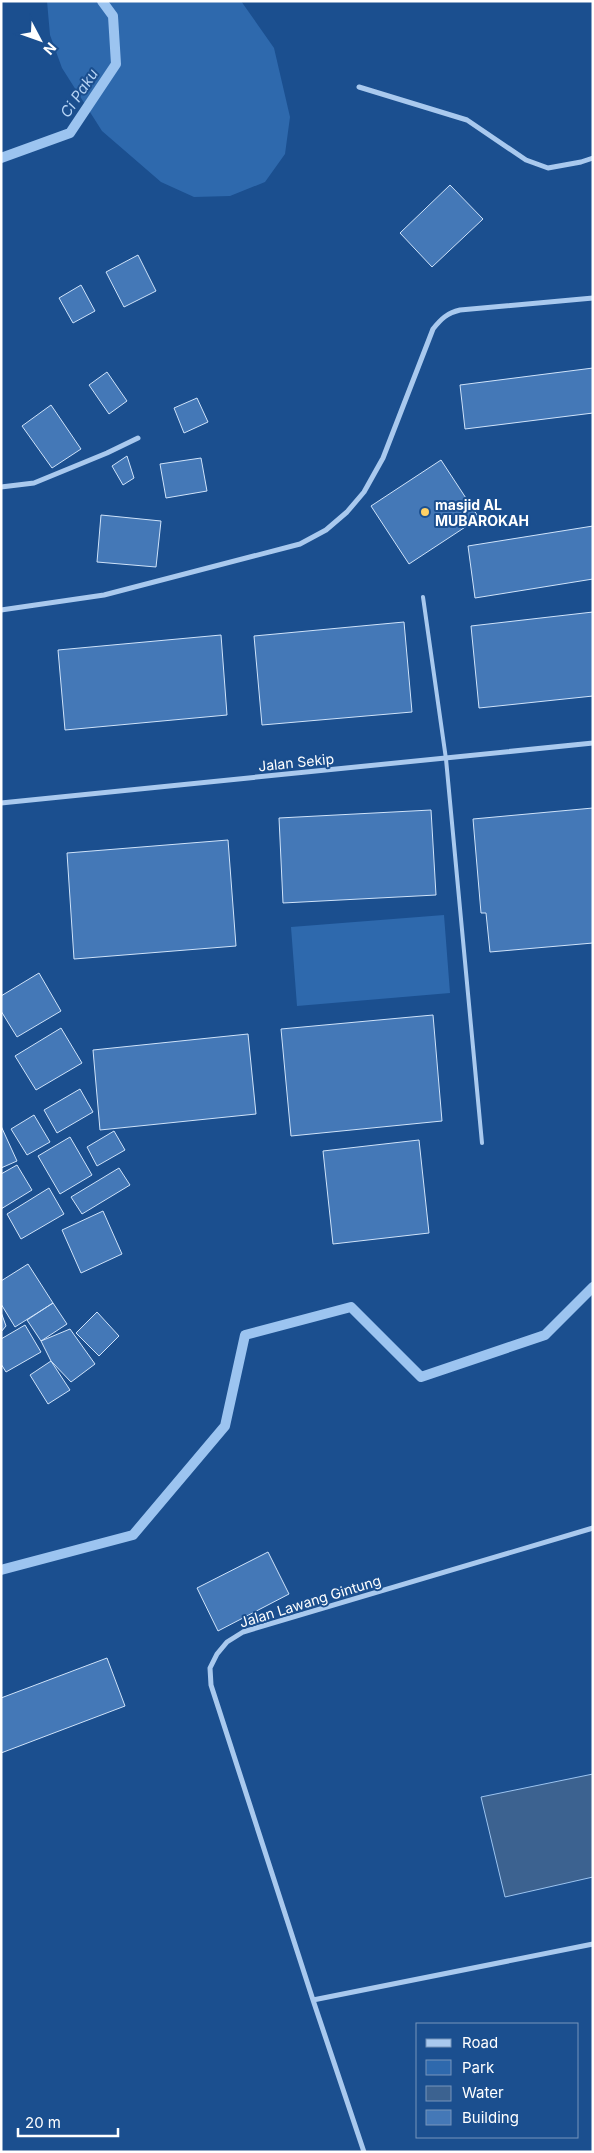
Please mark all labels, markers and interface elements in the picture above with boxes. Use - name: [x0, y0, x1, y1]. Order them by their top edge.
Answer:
- north arrow: [15, 15, 65, 65]
- text: N: [40, 39, 60, 58]
- water label: Ci Paku: [56, 65, 102, 121]
- place label: masjid AL MUBAROKAH: [435, 496, 529, 529]
- marker: masjid AL MUBAROKAH: [419, 506, 431, 518]
- street label: Jalan Sekip: [257, 750, 335, 774]
- street label: Jalan Lawang Gintung: [237, 1571, 383, 1631]
- legend: [416, 2023, 579, 2138]
- text: Road: [462, 2033, 498, 2052]
- text: Park: [462, 2058, 495, 2077]
- text: Water: [462, 2083, 504, 2102]
- scale bar: [18, 2106, 118, 2138]
- text: Building: [462, 2108, 519, 2127]
- text: 20 m: [25, 2113, 61, 2132]

